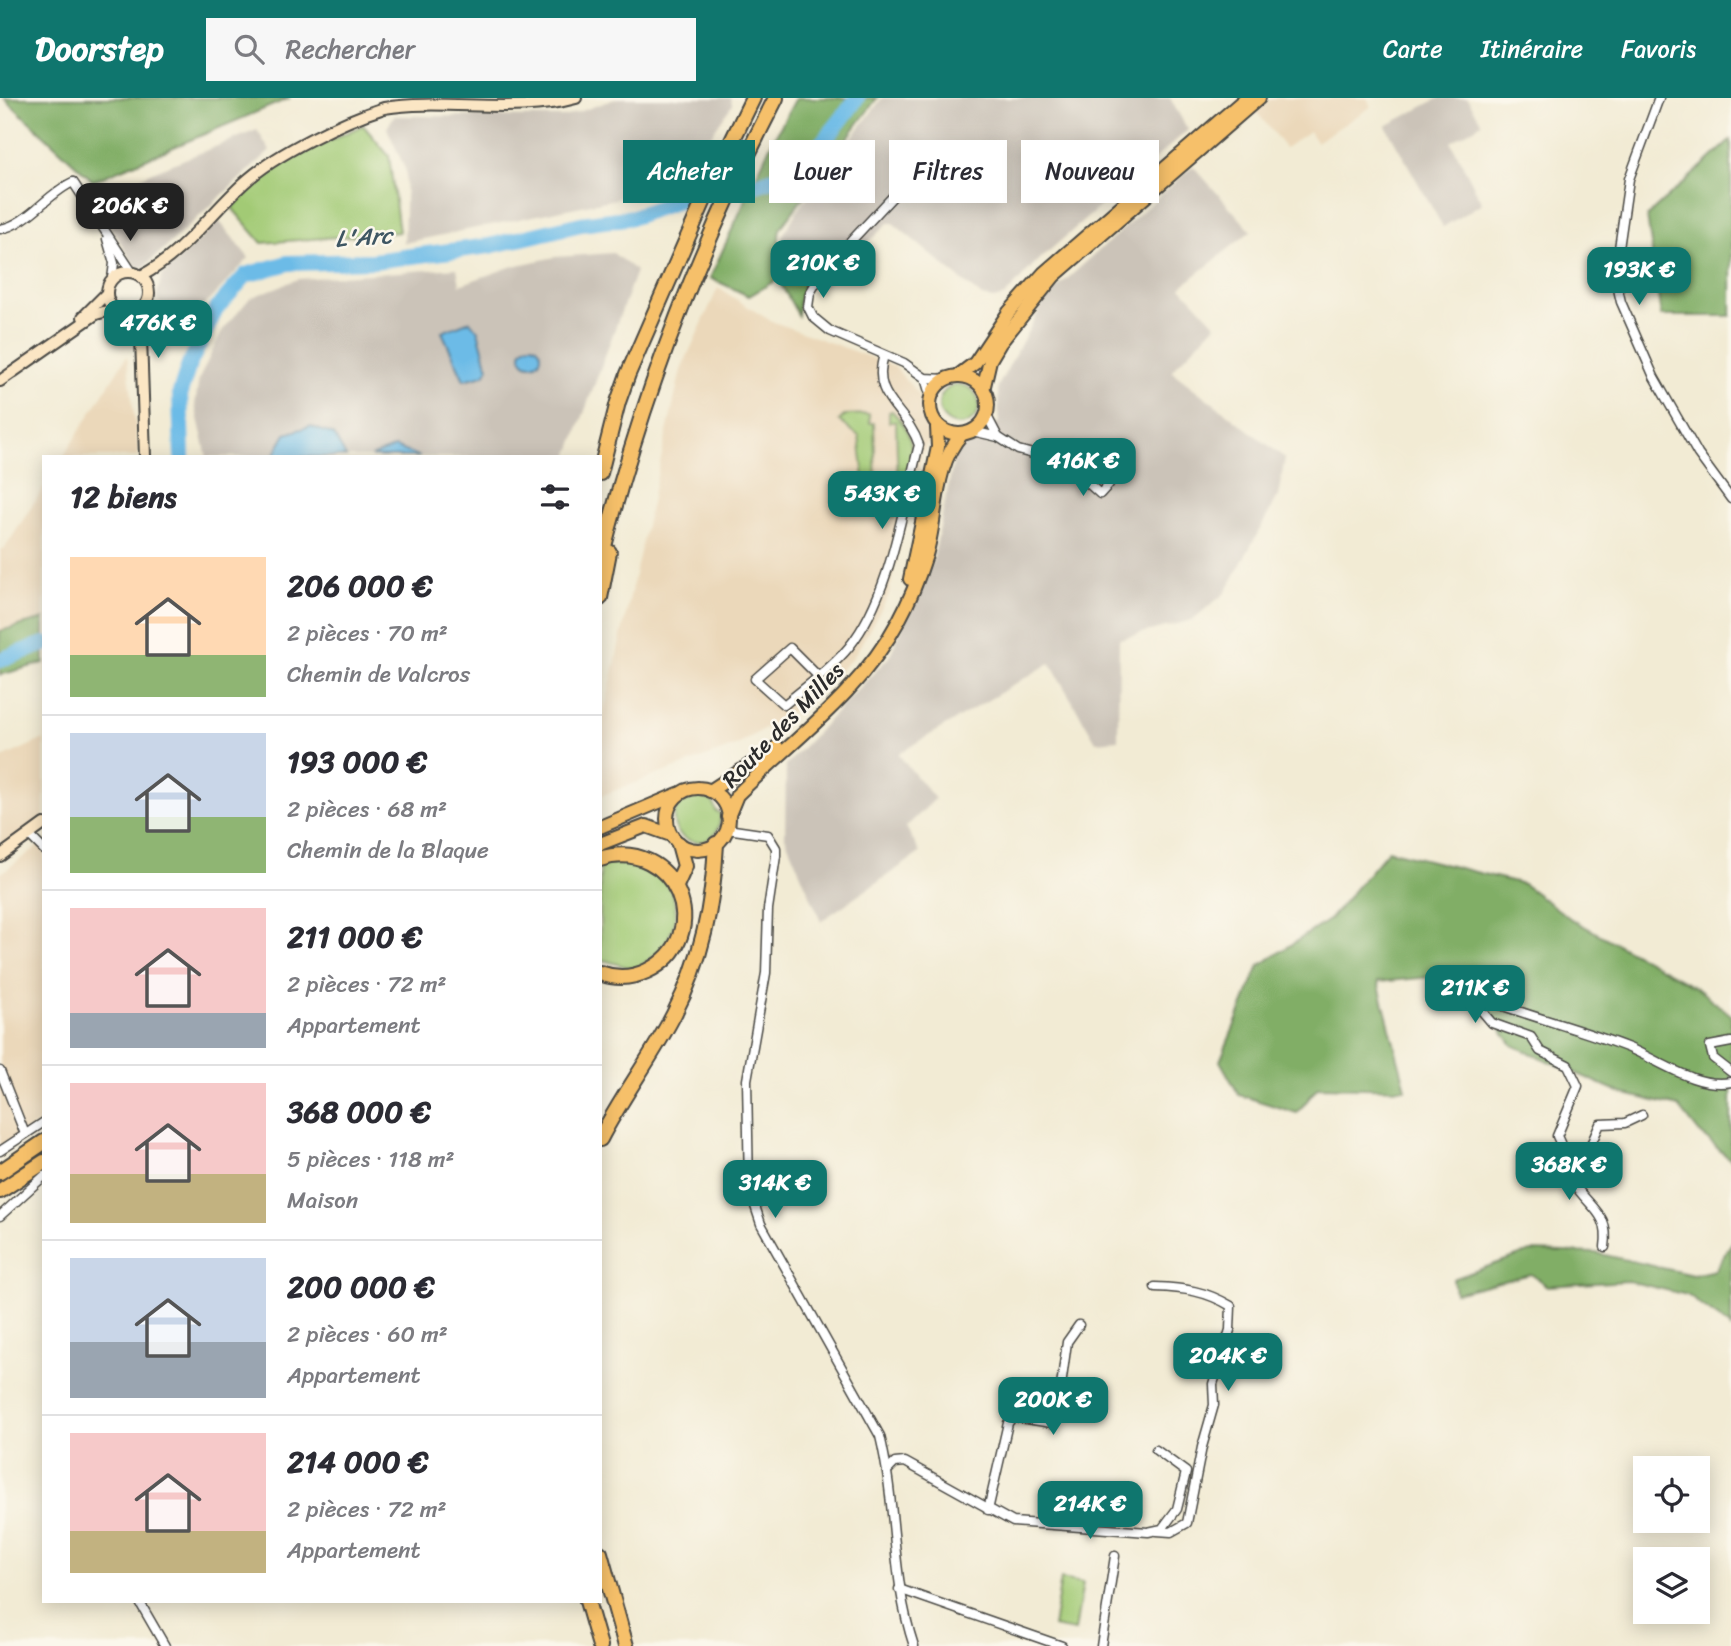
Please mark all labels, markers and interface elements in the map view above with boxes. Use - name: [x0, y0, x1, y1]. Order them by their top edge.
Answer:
- search box: [206, 18, 696, 81]
- text: Doorstep: [35, 20, 164, 78]
- text: Rechercher: [286, 26, 415, 72]
- text: Carte: [1383, 28, 1443, 70]
- text: Itinéraire: [1481, 28, 1583, 70]
- text: Favoris: [1621, 28, 1696, 70]
- icon: search: [230, 30, 268, 68]
- chip: Acheter: [623, 140, 755, 203]
- chip: Louer: [769, 140, 875, 203]
- chip: Filtres: [889, 140, 1007, 203]
- chip: Nouveau: [1021, 140, 1159, 203]
- pin: 206K €: [73, 184, 187, 243]
- text: 206K €: [92, 185, 168, 226]
- water label: L'Arc: [334, 214, 396, 260]
- pin: 210K €: [766, 240, 880, 300]
- text: 210K €: [787, 242, 859, 283]
- pin: 193K €: [1582, 248, 1696, 307]
- text: 193K €: [1603, 249, 1675, 290]
- pin: 476K €: [101, 300, 215, 360]
- text: 476K €: [120, 302, 196, 343]
- pin: 416K €: [1026, 438, 1140, 498]
- text: 416K €: [1047, 440, 1119, 481]
- text: 12 biens: [70, 470, 177, 524]
- pin: 543K €: [825, 472, 939, 531]
- text: 543K €: [844, 473, 920, 514]
- icon: filters: [536, 478, 574, 516]
- text: 206 000 €: [287, 559, 433, 613]
- icon: home: [126, 585, 210, 669]
- text: 2 pièces · 70 m²: [287, 613, 448, 654]
- street label: Route des Milles: [712, 652, 855, 798]
- text: Chemin de Valcros: [287, 654, 470, 695]
- text: 193 000 €: [287, 735, 427, 789]
- icon: home: [126, 761, 210, 845]
- text: 2 pièces · 68 m²: [287, 789, 447, 830]
- text: Chemin de la Blaque: [287, 830, 489, 871]
- text: 211 000 €: [287, 910, 422, 964]
- icon: home: [126, 936, 210, 1020]
- text: 2 pièces · 72 m²: [287, 964, 447, 1005]
- pin: 211K €: [1418, 965, 1532, 1025]
- text: 211K €: [1441, 967, 1509, 1008]
- text: Appartement: [287, 1005, 421, 1046]
- text: 368 000 €: [287, 1085, 431, 1139]
- icon: home: [126, 1111, 210, 1195]
- text: 5 pièces · 118 m²: [287, 1139, 455, 1180]
- pin: 368K €: [1512, 1142, 1626, 1202]
- text: 368K €: [1532, 1144, 1606, 1185]
- pin: 314K €: [718, 1160, 832, 1220]
- text: 314K €: [739, 1162, 811, 1203]
- text: Maison: [287, 1180, 358, 1221]
- text: 200 000 €: [287, 1260, 435, 1314]
- icon: home: [126, 1286, 210, 1370]
- text: 2 pièces · 60 m²: [287, 1314, 448, 1355]
- pin: 204K €: [1171, 1334, 1285, 1393]
- text: 204K €: [1189, 1335, 1267, 1376]
- text: Appartement: [287, 1355, 421, 1396]
- pin: 200K €: [996, 1378, 1110, 1437]
- text: 200K €: [1014, 1379, 1092, 1420]
- text: 214 000 €: [287, 1435, 428, 1489]
- map controls: [1633, 1456, 1710, 1624]
- button: locate: [1633, 1456, 1710, 1533]
- icon: home: [126, 1461, 210, 1545]
- pin: 214K €: [1033, 1482, 1147, 1541]
- text: 214K €: [1054, 1483, 1126, 1524]
- text: 2 pièces · 72 m²: [287, 1489, 447, 1530]
- text: Appartement: [287, 1530, 421, 1571]
- button: layers: [1633, 1547, 1710, 1624]

